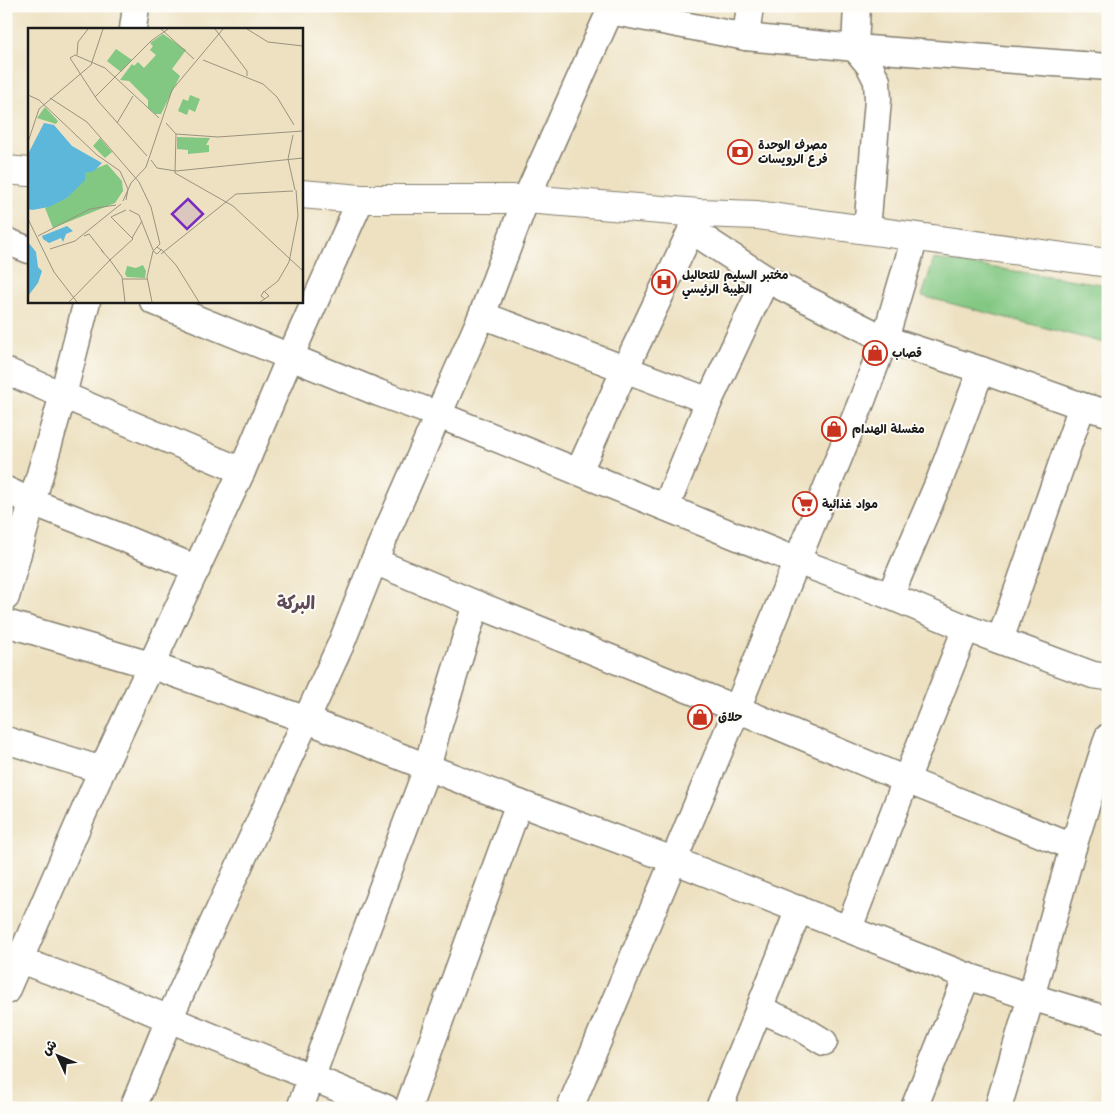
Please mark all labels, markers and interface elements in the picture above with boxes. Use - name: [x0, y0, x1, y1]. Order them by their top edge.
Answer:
- inset map: [28, 28, 302, 302]
- place label: مصرف الوحدة فرع الرويسات: [758, 137, 828, 167]
- bank icon: مصرف الوحدة فرع الرويسات: [727, 139, 753, 165]
- place label: مختبر السليم للتحاليل الطيبة الرئيسي: [682, 267, 789, 300]
- hospital icon: مختبر السليم للتحاليل الطيبة الرئيسي: [651, 269, 677, 295]
- shop icon: قصاب: [862, 340, 888, 366]
- place label: قصاب: [892, 345, 922, 361]
- shop icon: مغسلة الهندام: [821, 416, 847, 442]
- place label: مغسلة الهندام: [852, 421, 925, 438]
- supermarket icon: مواد غذائية: [792, 491, 818, 517]
- place label: مواد غذائية: [822, 496, 878, 512]
- district label: البركة: [277, 591, 315, 615]
- shop icon: حلاق: [687, 704, 713, 730]
- place label: حلاق: [718, 709, 742, 725]
- north arrow: [32, 1032, 82, 1082]
- text: ش: [37, 1035, 60, 1059]

